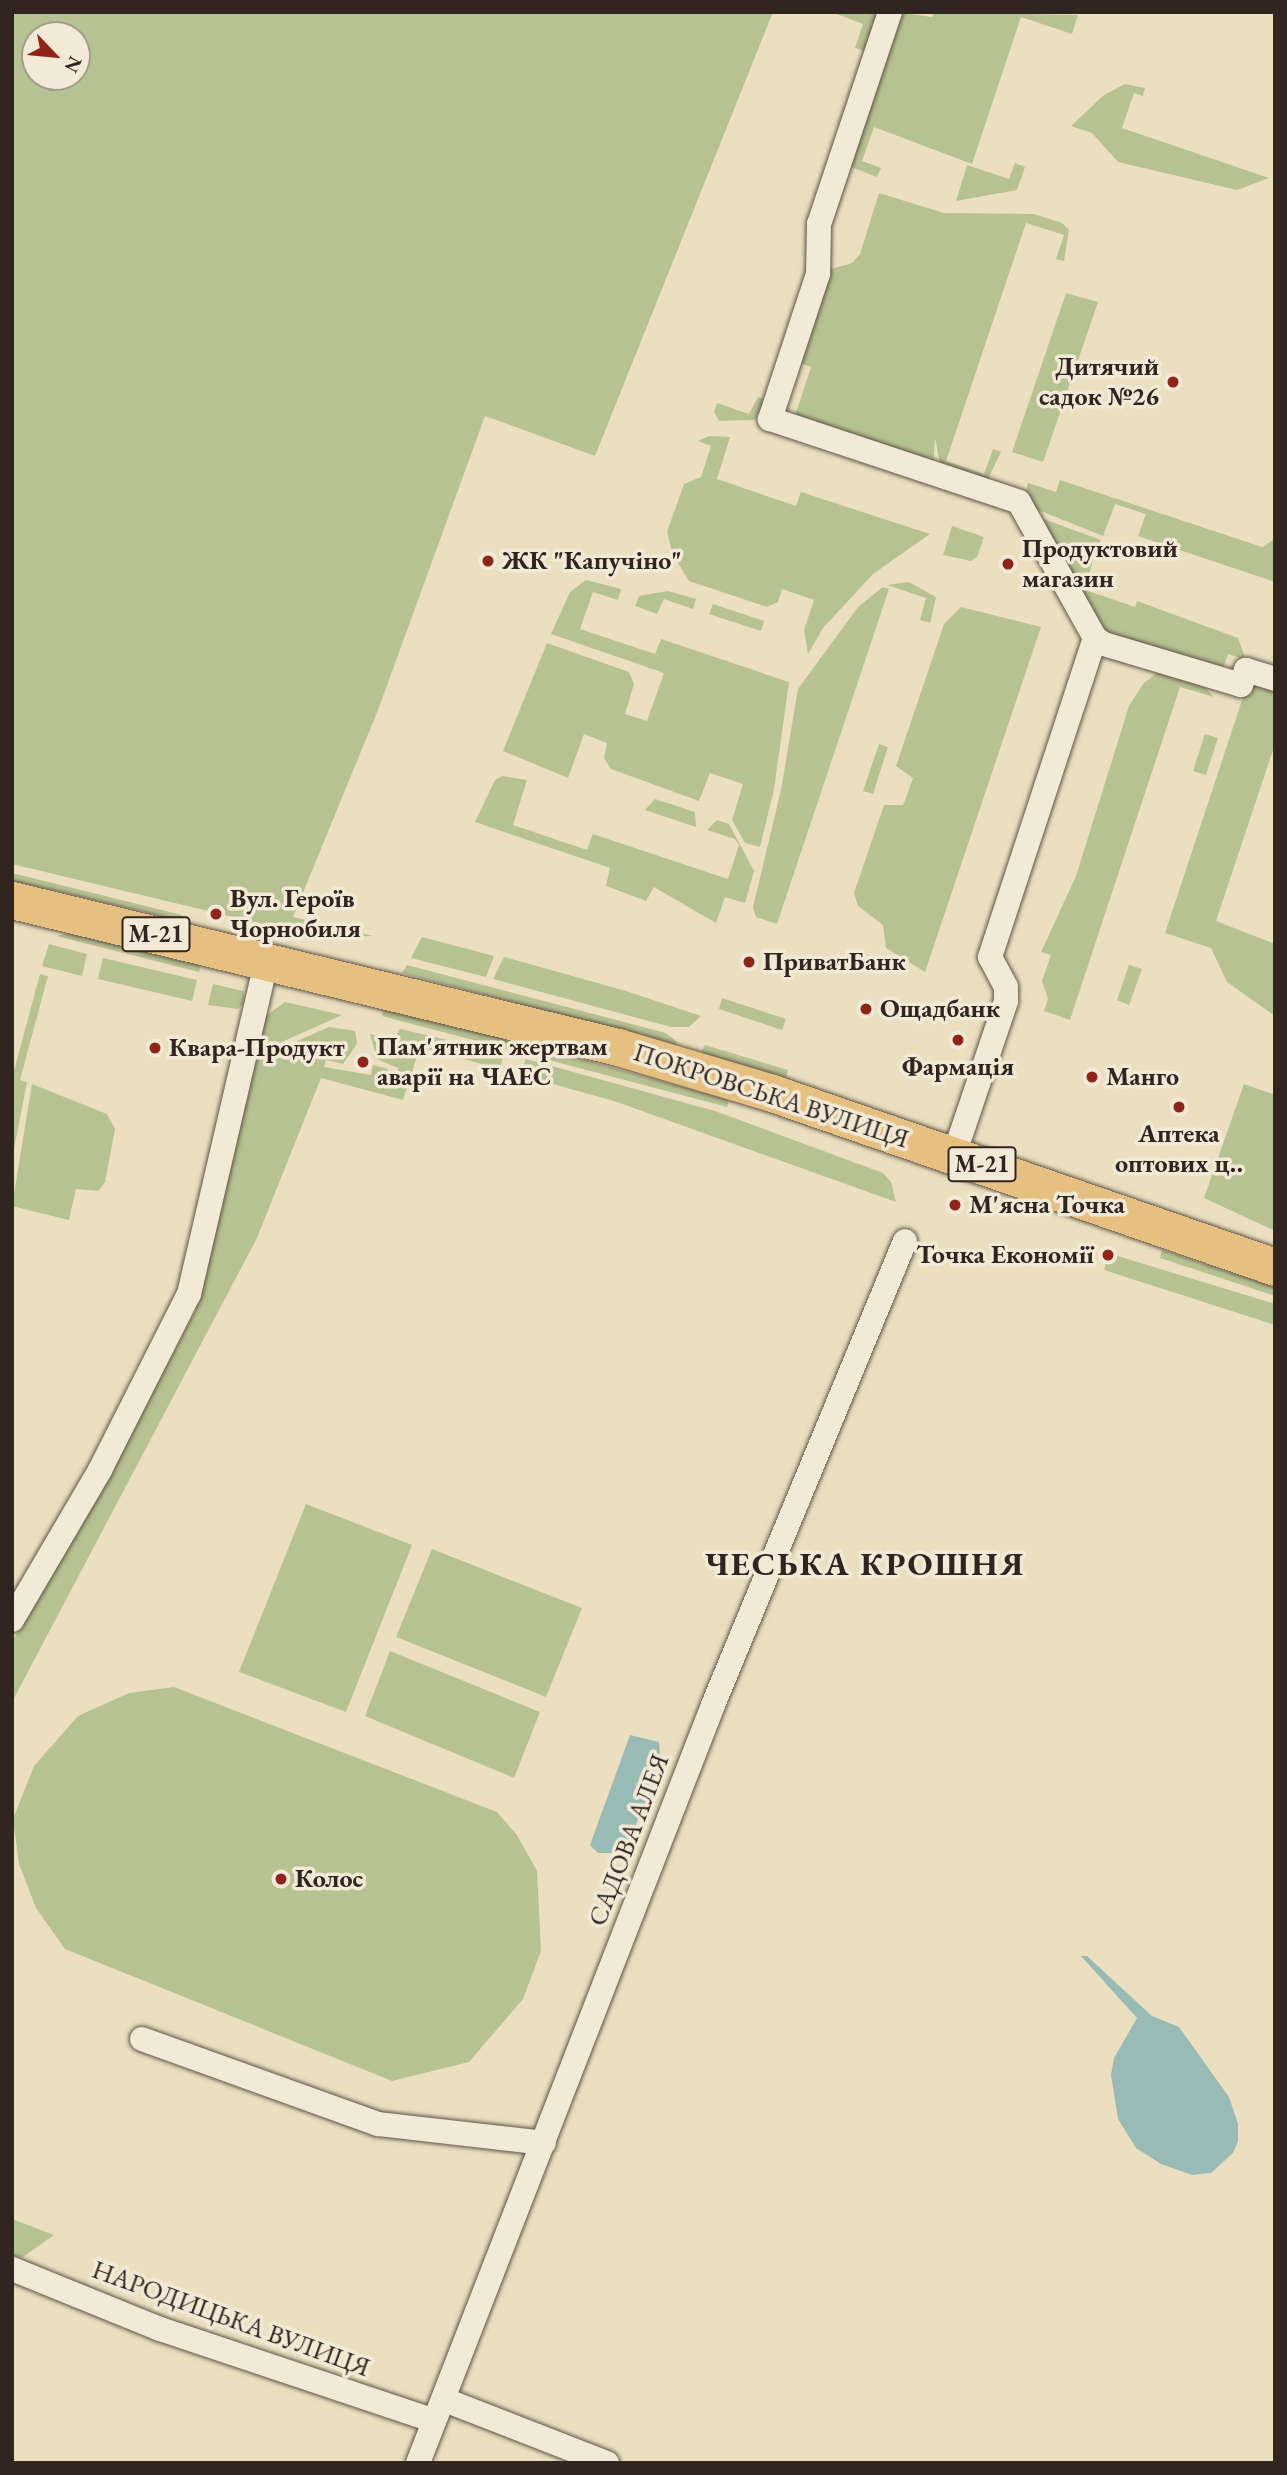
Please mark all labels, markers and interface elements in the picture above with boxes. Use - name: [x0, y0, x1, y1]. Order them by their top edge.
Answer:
- north arrow: [21, 21, 91, 91]
- text: N: [59, 52, 88, 77]
- place label: Дитячий садок №26: [1039, 351, 1159, 412]
- marker: Дитячий садок №26: [1165, 374, 1181, 390]
- place label: Продуктовий магазин: [1022, 533, 1178, 594]
- place label: ЖК "Капучіно": [502, 545, 682, 577]
- marker: ЖК "Капучіно": [480, 553, 496, 569]
- marker: Продуктовий магазин: [1000, 556, 1016, 572]
- place label: Вул. Героїв Чорнобиля: [230, 883, 361, 944]
- marker: Вул. Героїв Чорнобиля: [208, 906, 224, 922]
- road number: М-21: [121, 914, 191, 954]
- place label: ПриватБанк: [763, 946, 906, 978]
- marker: ПриватБанк: [741, 954, 757, 970]
- place label: Ощадбанк: [880, 993, 1000, 1025]
- marker: Ощадбанк: [858, 1001, 874, 1017]
- place label: Пам'ятник жертвам аварії на ЧАЕС: [377, 1031, 608, 1092]
- place label: Квара-Продукт: [169, 1032, 345, 1064]
- marker: Фармація: [950, 1032, 966, 1048]
- street label: ПОКРОВСЬКА ВУЛИЦЯ: [629, 1037, 913, 1155]
- marker: Квара-Продукт: [147, 1040, 163, 1056]
- place label: Фармація: [902, 1051, 1014, 1083]
- marker: Пам'ятник жертвам аварії на ЧАЕС: [355, 1054, 371, 1070]
- place label: Манго: [1106, 1061, 1179, 1093]
- marker: Манго: [1084, 1069, 1100, 1085]
- marker: Аптека оптових ц‥: [1171, 1099, 1187, 1115]
- place label: Аптека оптових ц‥: [1115, 1118, 1243, 1180]
- road number: М-21: [947, 1144, 1017, 1184]
- place label: М'ясна Точка: [969, 1189, 1125, 1221]
- marker: М'ясна Точка: [947, 1197, 963, 1213]
- place label: Точка Економії: [916, 1239, 1094, 1271]
- marker: Точка Економії: [1100, 1247, 1116, 1263]
- district label: ЧЕСЬКА КРОШНЯ: [706, 1544, 1024, 1584]
- street label: САДОВА АЛЕЯ: [582, 1750, 676, 1930]
- place label: Колос: [295, 1863, 363, 1895]
- marker: Колос: [273, 1871, 289, 1887]
- street label: НАРОДИЦЬКА ВУЛИЦЯ: [88, 2254, 374, 2384]

